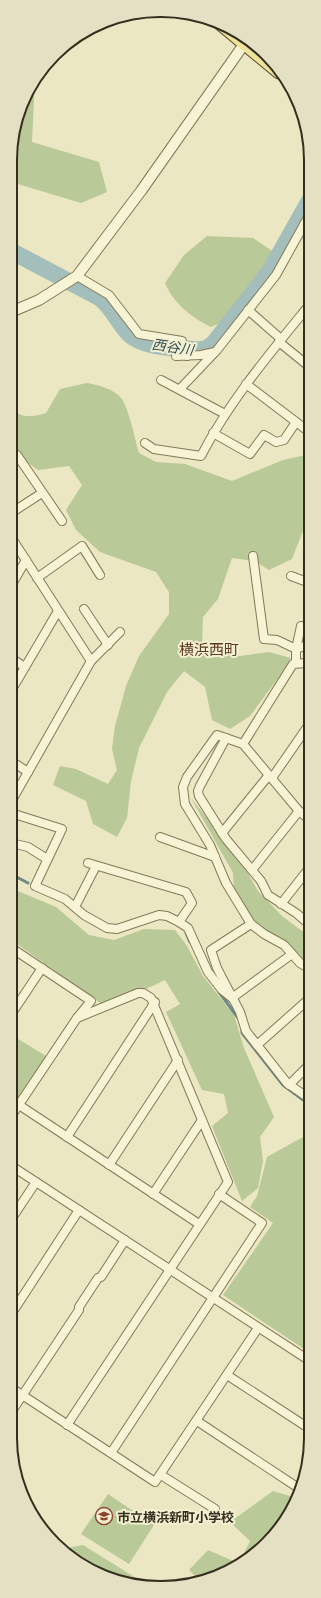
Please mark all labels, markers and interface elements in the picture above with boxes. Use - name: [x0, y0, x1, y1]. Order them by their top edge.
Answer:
- water label: 西谷川: [151, 333, 197, 359]
- district label: 横浜西町: [179, 637, 239, 660]
- school or university icon: 市立横浜新町小学校: [94, 1506, 114, 1526]
- place label: 市立横浜新町小学校: [117, 1507, 234, 1526]

